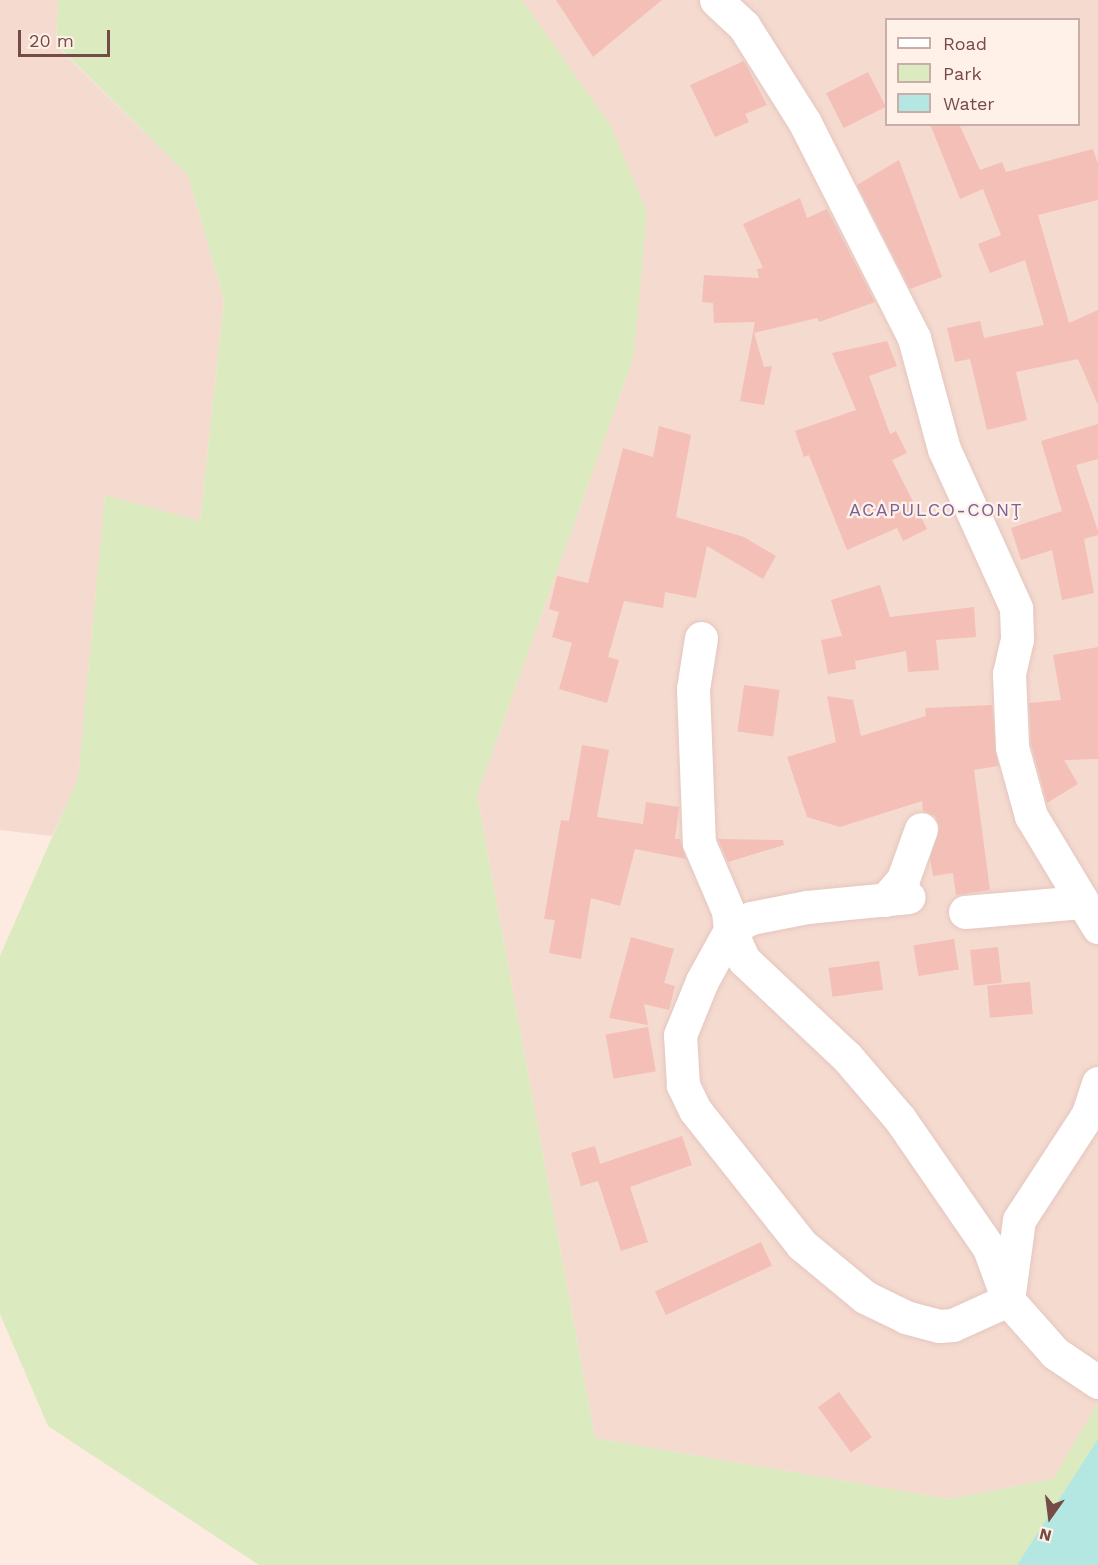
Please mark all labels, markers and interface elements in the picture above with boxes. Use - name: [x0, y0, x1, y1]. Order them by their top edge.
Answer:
- scale bar: [21, 18, 112, 56]
- legend: [885, 18, 1080, 126]
- text: 20 m: [29, 30, 74, 51]
- text: Road: [943, 33, 987, 54]
- text: Park: [943, 63, 982, 84]
- text: Water: [943, 93, 995, 114]
- district label: ACAPULCO-CONŢ: [849, 499, 1023, 521]
- north arrow: [1020, 1487, 1080, 1547]
- text: N: [1037, 1524, 1054, 1546]

